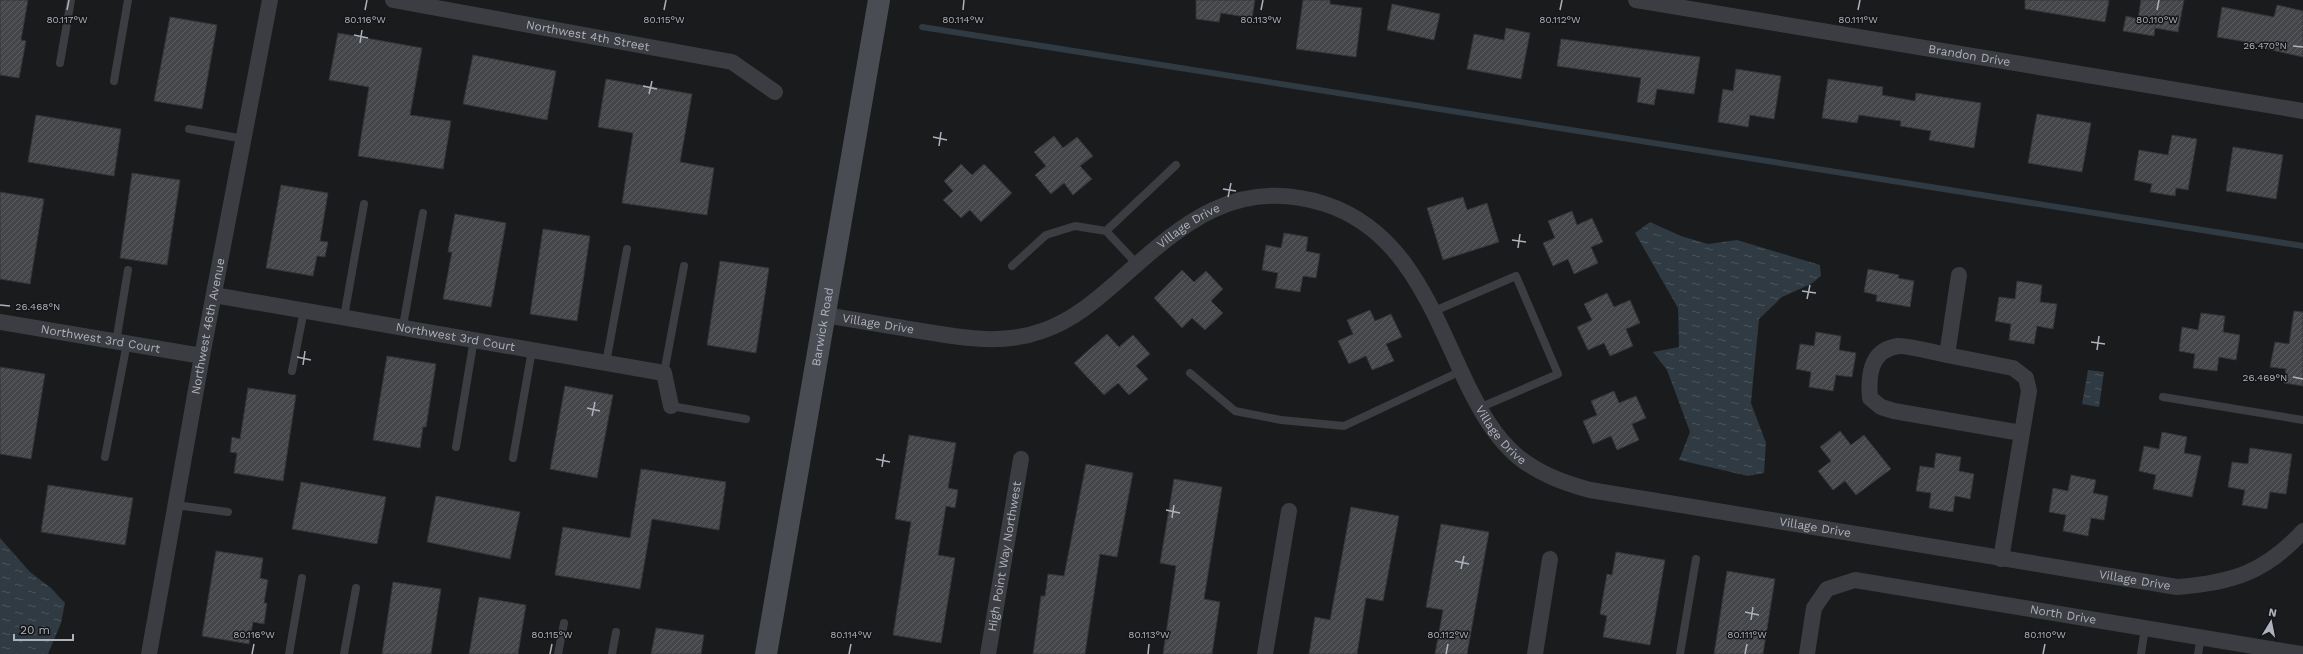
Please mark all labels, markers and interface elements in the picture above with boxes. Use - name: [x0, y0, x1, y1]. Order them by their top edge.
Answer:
- text: 80.117°W: [46, 14, 88, 25]
- text: 80.116°W: [344, 14, 386, 25]
- text: 80.115°W: [643, 14, 685, 25]
- text: 80.114°W: [942, 14, 984, 25]
- text: 80.113°W: [1240, 14, 1282, 25]
- text: 80.112°W: [1539, 14, 1581, 25]
- text: 80.111°W: [1838, 14, 1878, 25]
- text: 80.110°W: [2136, 14, 2178, 25]
- street label: Northwest 4th Street: [525, 17, 651, 54]
- text: 26.470°N: [2243, 40, 2287, 51]
- street label: Brandon Drive: [1927, 42, 2012, 69]
- street label: Village Drive: [1154, 201, 1222, 251]
- street label: Northwest 46th Avenue: [188, 257, 228, 395]
- street label: Barwick Road: [809, 286, 836, 367]
- text: 26.468°N: [16, 301, 60, 312]
- street label: Village Drive: [841, 311, 915, 337]
- street label: Northwest 3rd Court: [395, 320, 516, 354]
- street label: Northwest 3rd Court: [40, 322, 161, 356]
- text: 26.469°N: [2243, 372, 2287, 383]
- street label: Village Drive: [1473, 403, 1529, 468]
- street label: High Point Way Northwest: [985, 480, 1024, 633]
- street label: Village Drive: [1778, 514, 1852, 540]
- street label: Village Drive: [2098, 567, 2172, 593]
- street label: North Drive: [2029, 602, 2097, 627]
- north arrow: [2251, 602, 2291, 642]
- text: N: [2268, 606, 2278, 620]
- scale bar: [14, 616, 73, 642]
- text: 20 m: [20, 623, 50, 637]
- text: 80.116°W: [233, 629, 275, 640]
- text: 80.115°W: [531, 629, 573, 640]
- text: 80.114°W: [830, 629, 872, 640]
- text: 80.113°W: [1128, 629, 1170, 640]
- text: 80.112°W: [1427, 629, 1469, 640]
- text: 80.111°W: [1727, 629, 1767, 640]
- text: 80.110°W: [2024, 629, 2066, 640]

